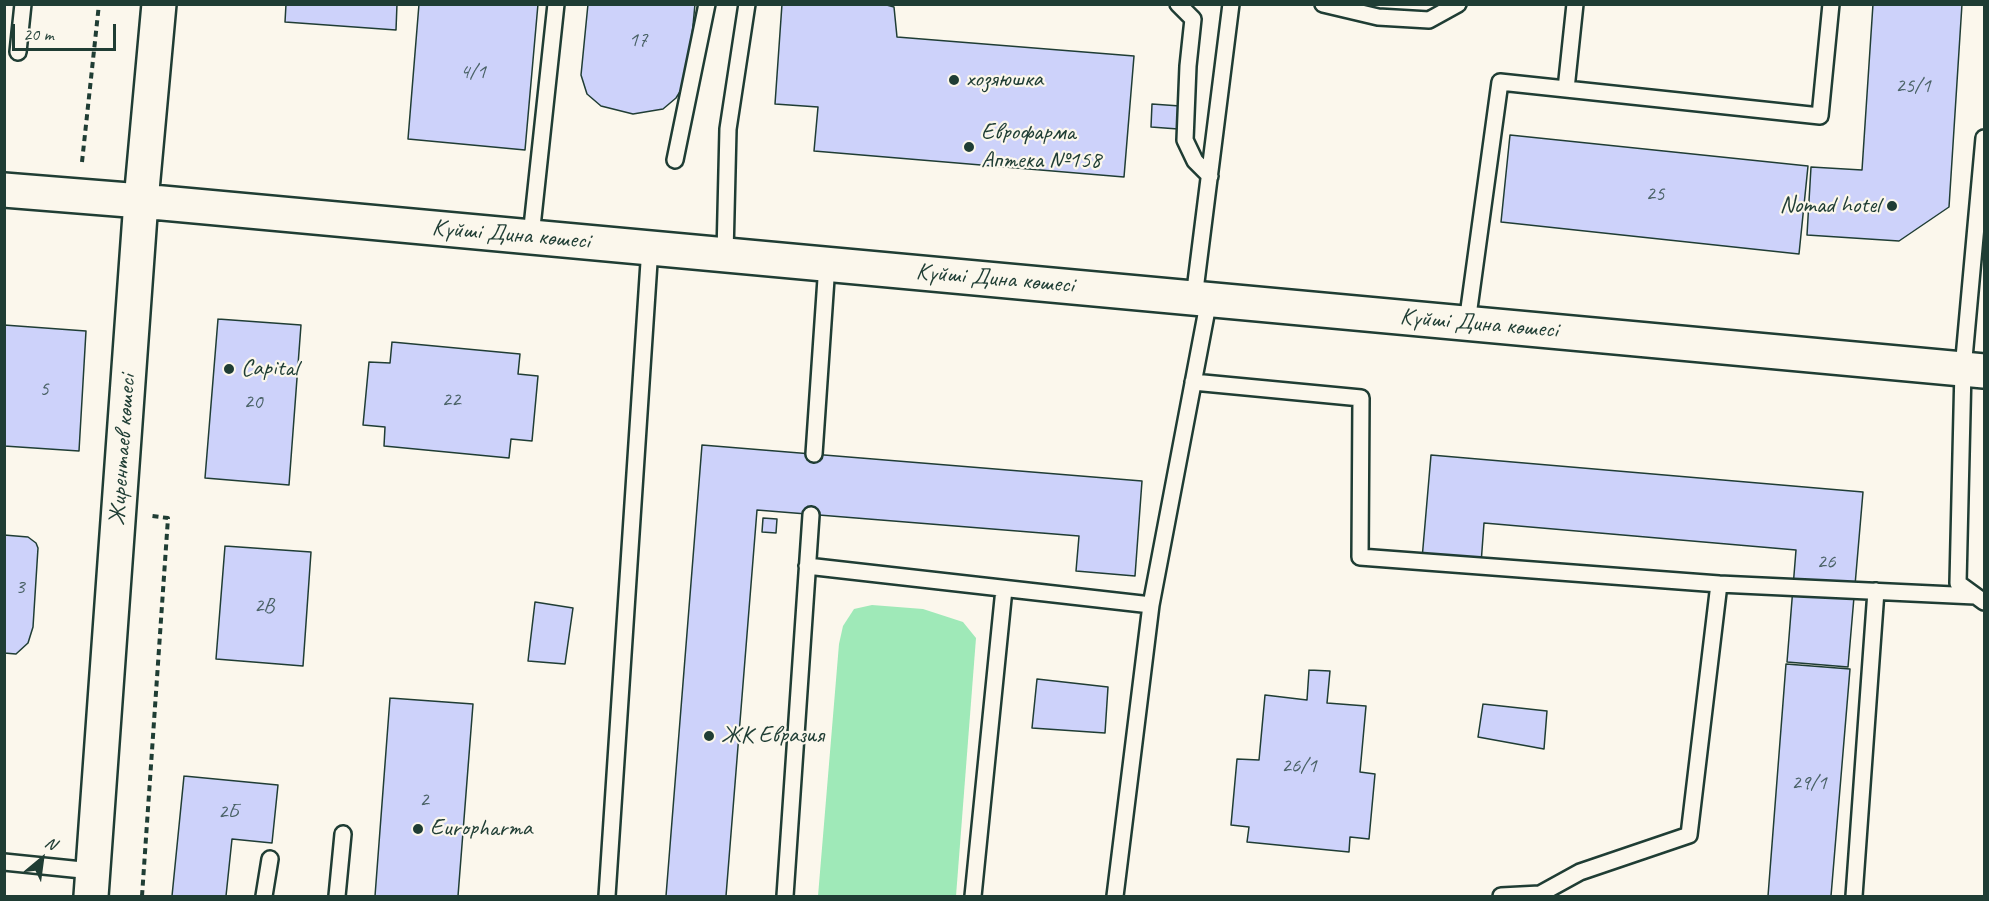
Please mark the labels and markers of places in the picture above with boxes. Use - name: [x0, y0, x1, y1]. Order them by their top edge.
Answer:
- place label: хозяюшка: [966, 66, 1043, 94]
- marker: хозяюшка: [947, 73, 961, 87]
- place label: Еврофарма Аптека №158: [981, 119, 1101, 175]
- marker: Еврофарма Аптека №158: [962, 140, 976, 154]
- place label: Nomad hotel: [1779, 192, 1880, 220]
- marker: Nomad hotel: [1885, 199, 1899, 213]
- place label: Capital: [241, 355, 298, 383]
- marker: Capital: [222, 362, 236, 376]
- place label: ЖК Евразия: [721, 722, 824, 750]
- marker: ЖК Евразия: [702, 729, 716, 743]
- place label: Europharma: [430, 815, 532, 843]
- marker: Europharma: [411, 822, 425, 836]

